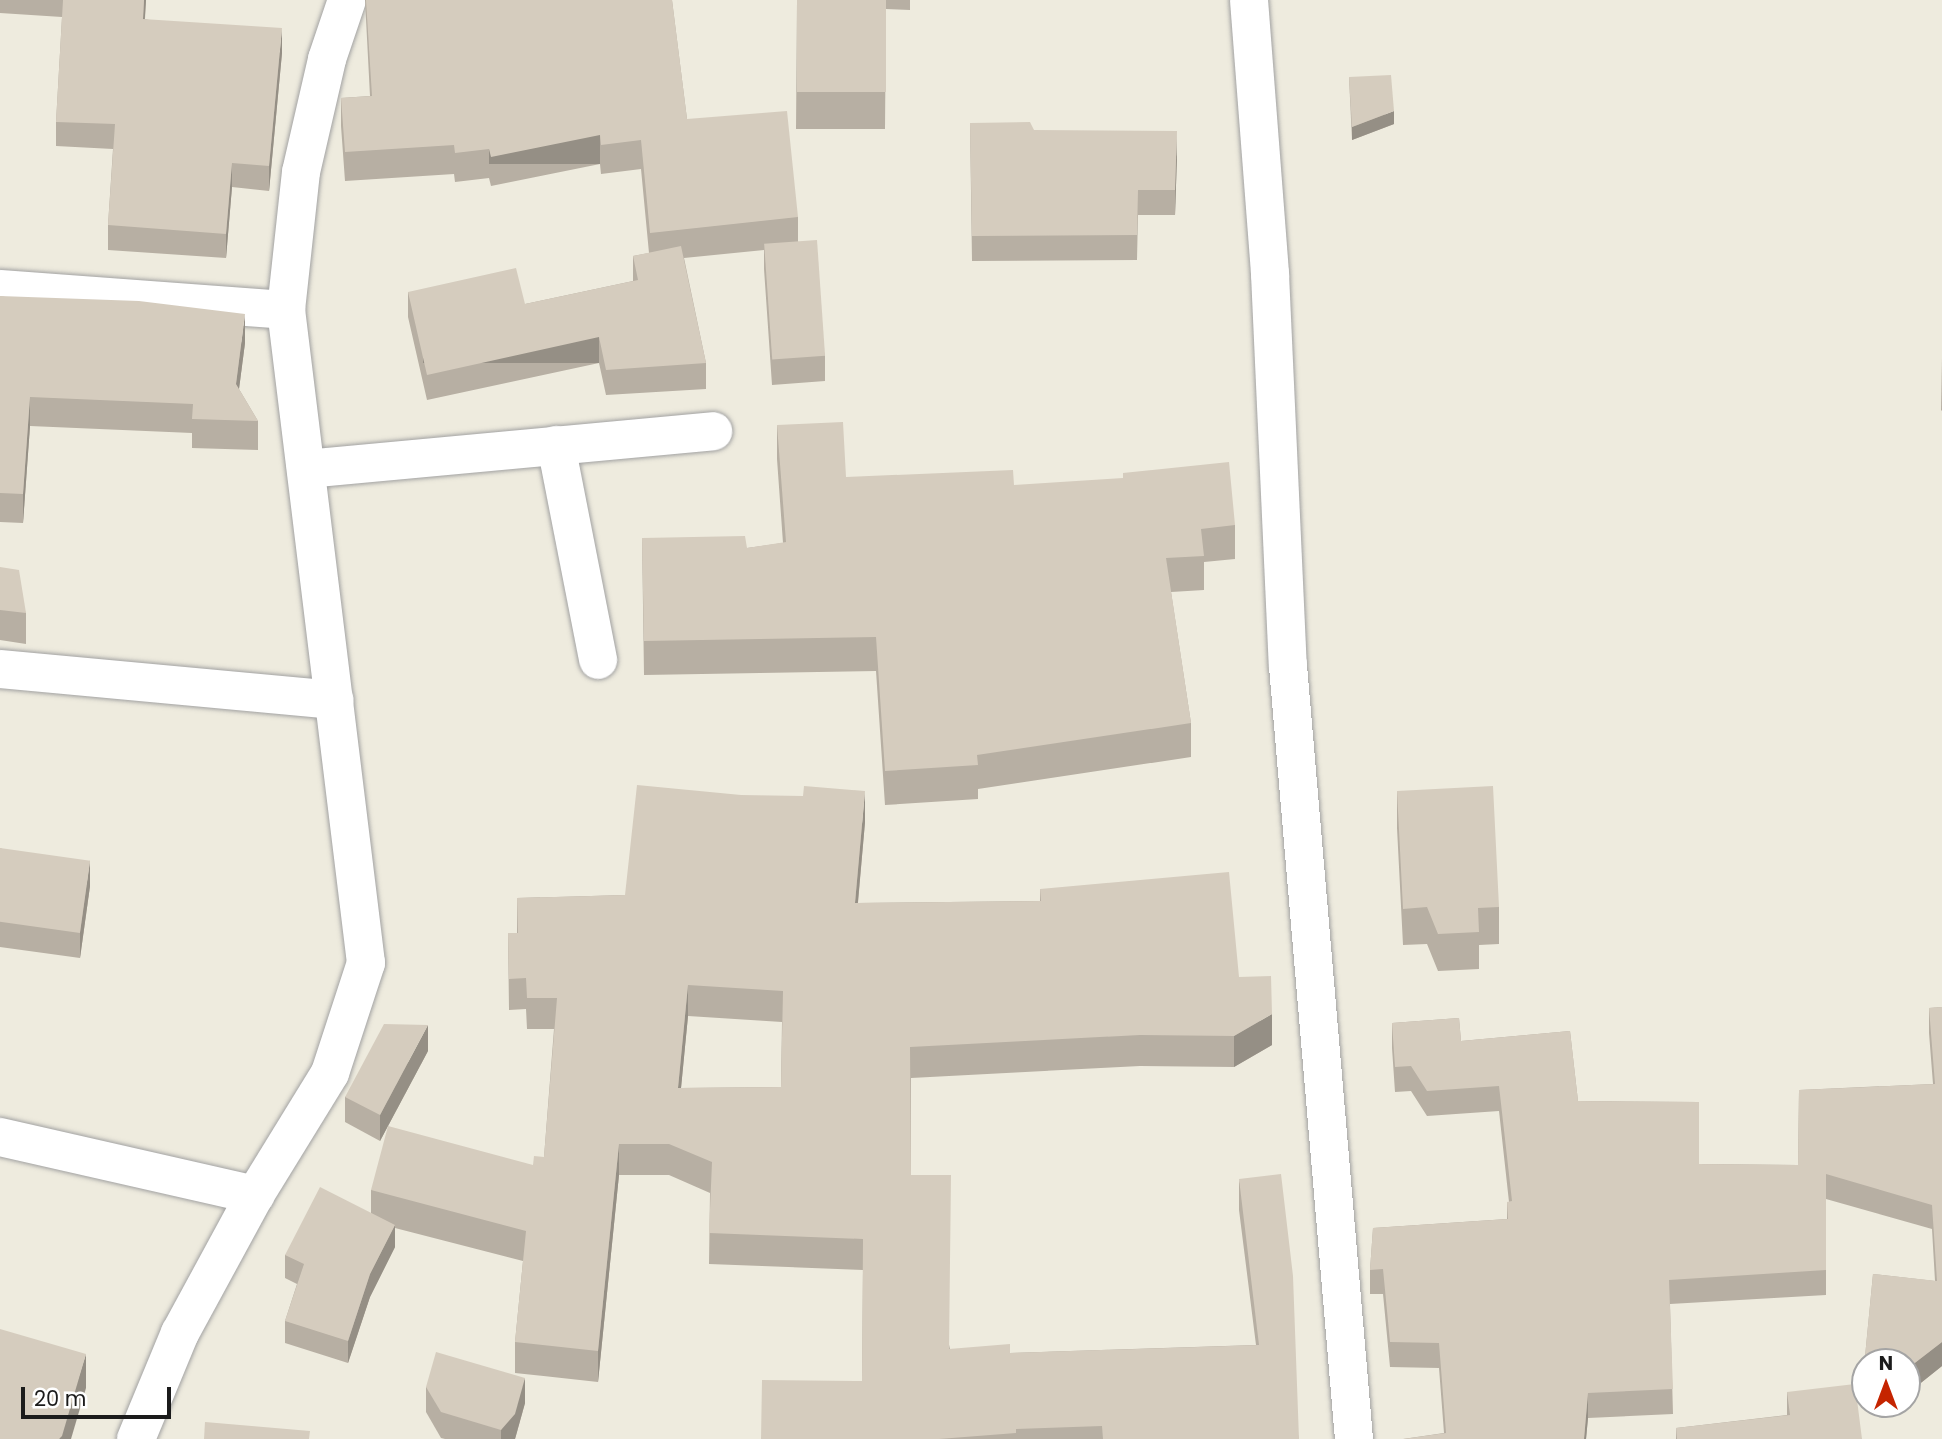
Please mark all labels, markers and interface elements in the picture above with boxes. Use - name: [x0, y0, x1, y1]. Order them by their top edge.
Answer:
- north arrow: [1851, 1348, 1921, 1418]
- text: N: [1879, 1350, 1893, 1377]
- scale bar: [24, 1372, 175, 1416]
- text: 20 m: [34, 1384, 87, 1413]

